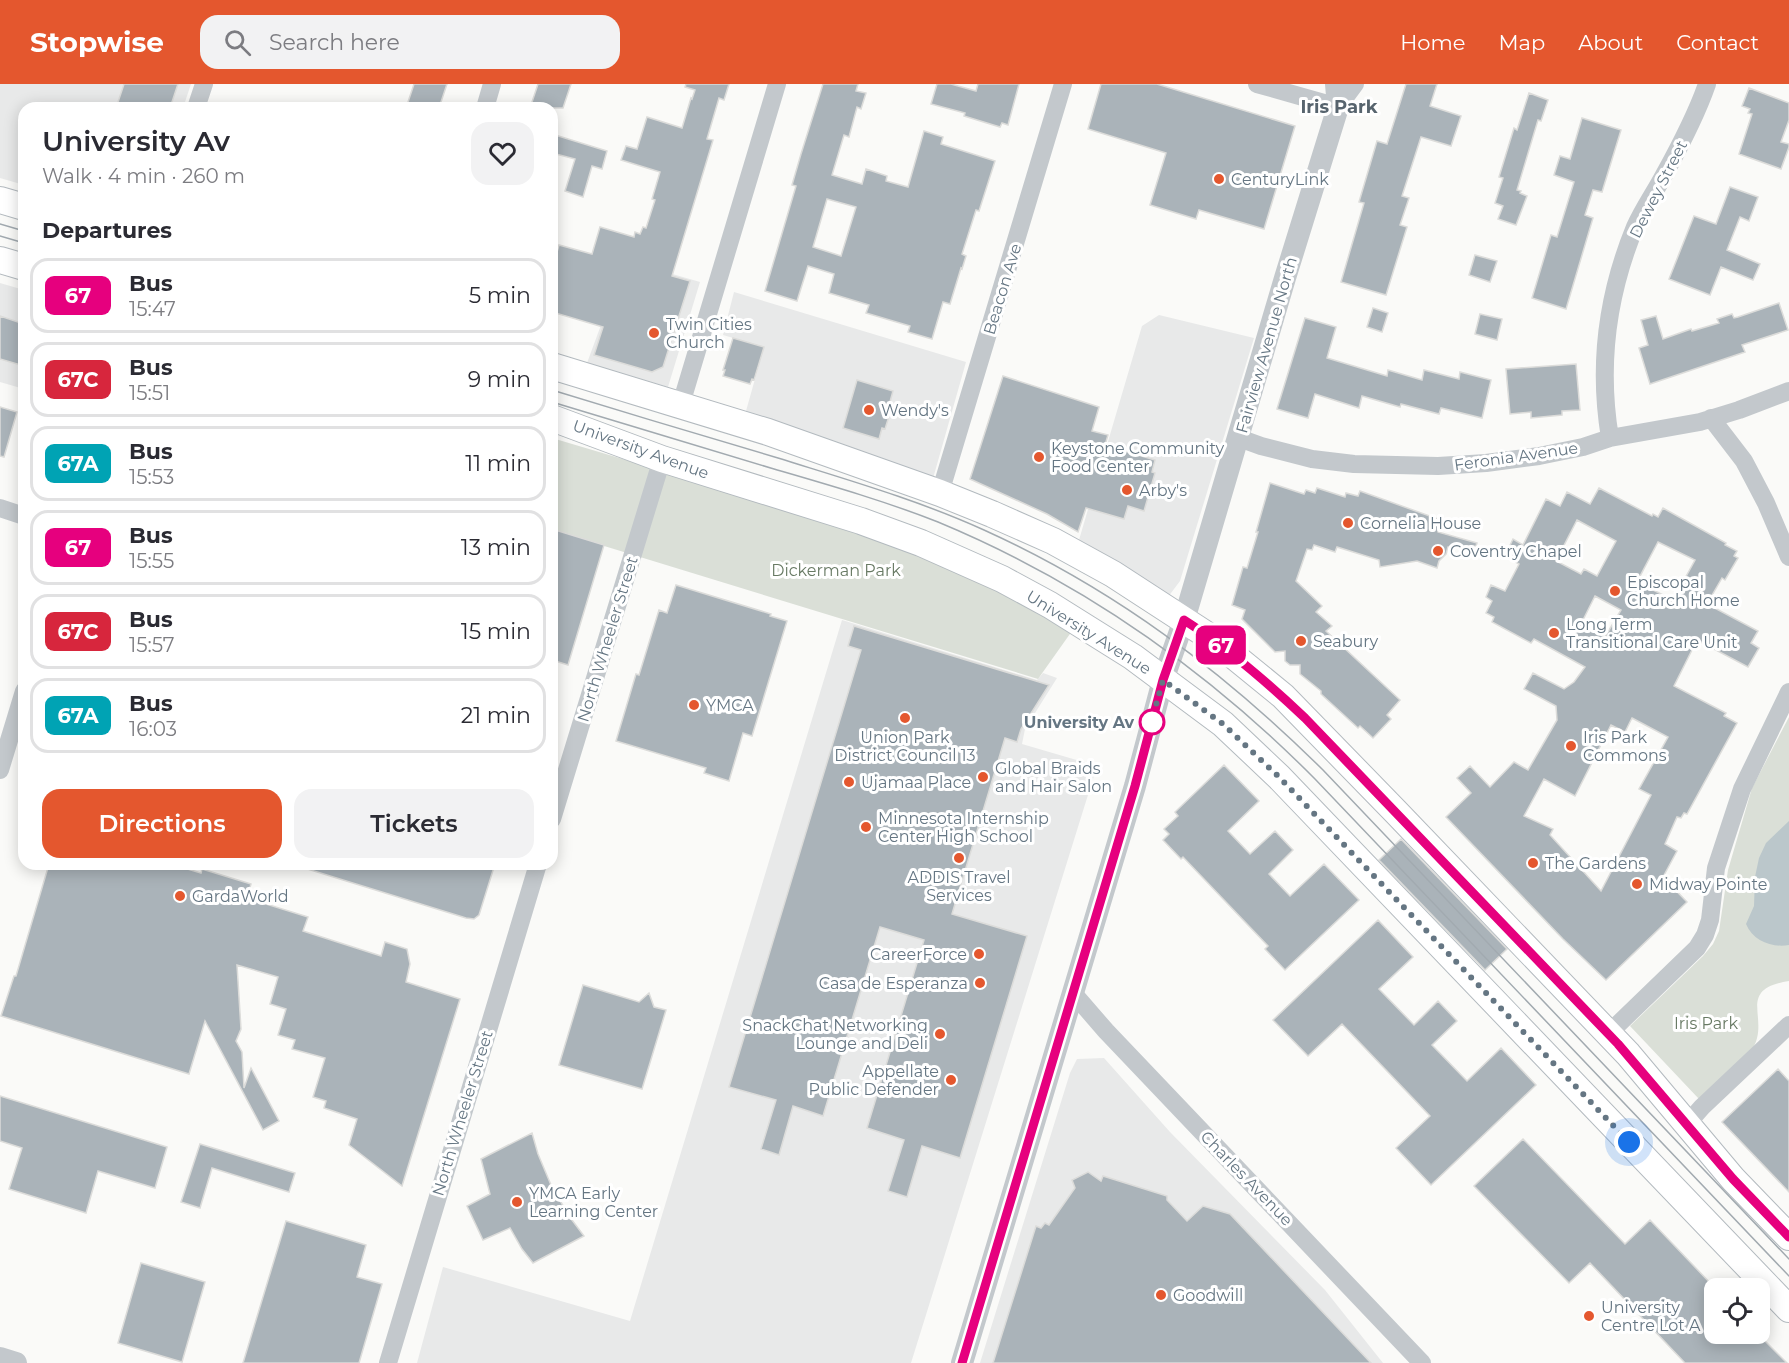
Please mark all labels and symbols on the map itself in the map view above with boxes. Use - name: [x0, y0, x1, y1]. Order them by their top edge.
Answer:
- district label: Iris Park: [1300, 96, 1378, 118]
- street label: Dewey Street: [1626, 137, 1692, 241]
- place label: CenturyLink: [1231, 170, 1329, 189]
- marker: CenturyLink: [1212, 172, 1226, 186]
- street label: Beacon Ave: [980, 241, 1025, 337]
- street label: Fairview Avenue North: [1232, 255, 1301, 435]
- place label: Twin Cities Church: [666, 315, 752, 352]
- marker: Twin Cities Church: [647, 326, 661, 340]
- place label: Wendy's: [881, 401, 949, 420]
- marker: Wendy's: [862, 403, 876, 417]
- street label: University Avenue: [570, 416, 711, 483]
- street label: Feronia Avenue: [1453, 438, 1579, 475]
- place label: Keystone Community Food Center: [1051, 439, 1224, 476]
- marker: Keystone Community Food Center: [1032, 450, 1046, 464]
- place label: Arby's: [1139, 481, 1187, 500]
- marker: Arby's: [1120, 483, 1134, 497]
- place label: Cornelia House: [1360, 514, 1481, 533]
- marker: Cornelia House: [1341, 516, 1355, 530]
- place label: Coventry Chapel: [1450, 542, 1582, 561]
- marker: Coventry Chapel: [1431, 544, 1445, 558]
- street label: North Wheeler Street: [573, 554, 642, 724]
- park label: Dickerman Park: [771, 561, 901, 580]
- place label: Episcopal Church Home: [1627, 573, 1740, 610]
- marker: Episcopal Church Home: [1608, 584, 1622, 598]
- street label: University Avenue: [1023, 586, 1155, 678]
- place label: Long Term Transitional Care Unit: [1566, 615, 1738, 652]
- line badge: 67: [1194, 626, 1248, 664]
- marker: Long Term Transitional Care Unit: [1547, 626, 1561, 640]
- place label: Seabury: [1313, 632, 1379, 651]
- marker: Seabury: [1294, 634, 1308, 648]
- place label: YMCA: [706, 696, 754, 715]
- marker: YMCA: [687, 698, 701, 712]
- marker: University Av: [1139, 709, 1165, 735]
- marker: Union Park District Council 13: [898, 711, 912, 725]
- place label: University Av: [1024, 713, 1134, 732]
- place label: Union Park District Council 13: [834, 728, 976, 765]
- place label: Iris Park Commons: [1583, 728, 1667, 765]
- marker: Iris Park Commons: [1564, 739, 1578, 753]
- place label: Global Braids and Hair Salon: [995, 759, 1112, 796]
- marker: Global Braids and Hair Salon: [976, 770, 990, 784]
- place label: Ujamaa Place: [861, 773, 971, 792]
- marker: Ujamaa Place: [842, 775, 856, 789]
- place label: Minnesota Internship Center High School: [878, 809, 1049, 846]
- marker: Minnesota Internship Center High School: [859, 820, 873, 834]
- marker: ADDIS Travel Services: [952, 851, 966, 865]
- place label: The Gardens: [1545, 854, 1646, 873]
- marker: The Gardens: [1526, 856, 1540, 870]
- place label: ADDIS Travel Services: [907, 868, 1011, 905]
- place label: Midway Pointe: [1649, 875, 1767, 894]
- marker: Midway Pointe: [1630, 877, 1644, 891]
- place label: GardaWorld: [192, 887, 289, 906]
- marker: GardaWorld: [173, 889, 187, 903]
- place label: CareerForce: [870, 945, 967, 964]
- marker: CareerForce: [972, 947, 986, 961]
- place label: Casa de Esperanza: [819, 974, 968, 993]
- marker: Casa de Esperanza: [973, 976, 987, 990]
- park label: Iris Park: [1674, 1014, 1738, 1033]
- place label: SnackChat Networking Lounge and Deli: [742, 1016, 928, 1053]
- marker: SnackChat Networking Lounge and Deli: [933, 1027, 947, 1041]
- street label: North Wheeler Street: [428, 1028, 497, 1198]
- place label: Appellate Public Defender: [809, 1062, 939, 1099]
- marker: Appellate Public Defender: [944, 1073, 958, 1087]
- street label: Charles Avenue: [1197, 1127, 1297, 1230]
- your location: [1614, 1127, 1644, 1157]
- place label: YMCA Early Learning Center: [529, 1184, 658, 1221]
- marker: YMCA Early Learning Center: [510, 1195, 524, 1209]
- place label: Goodwill: [1173, 1286, 1243, 1305]
- marker: Goodwill: [1154, 1288, 1168, 1302]
- place label: University Centre Lot A: [1601, 1298, 1701, 1335]
- marker: University Centre Lot A: [1582, 1309, 1596, 1323]

